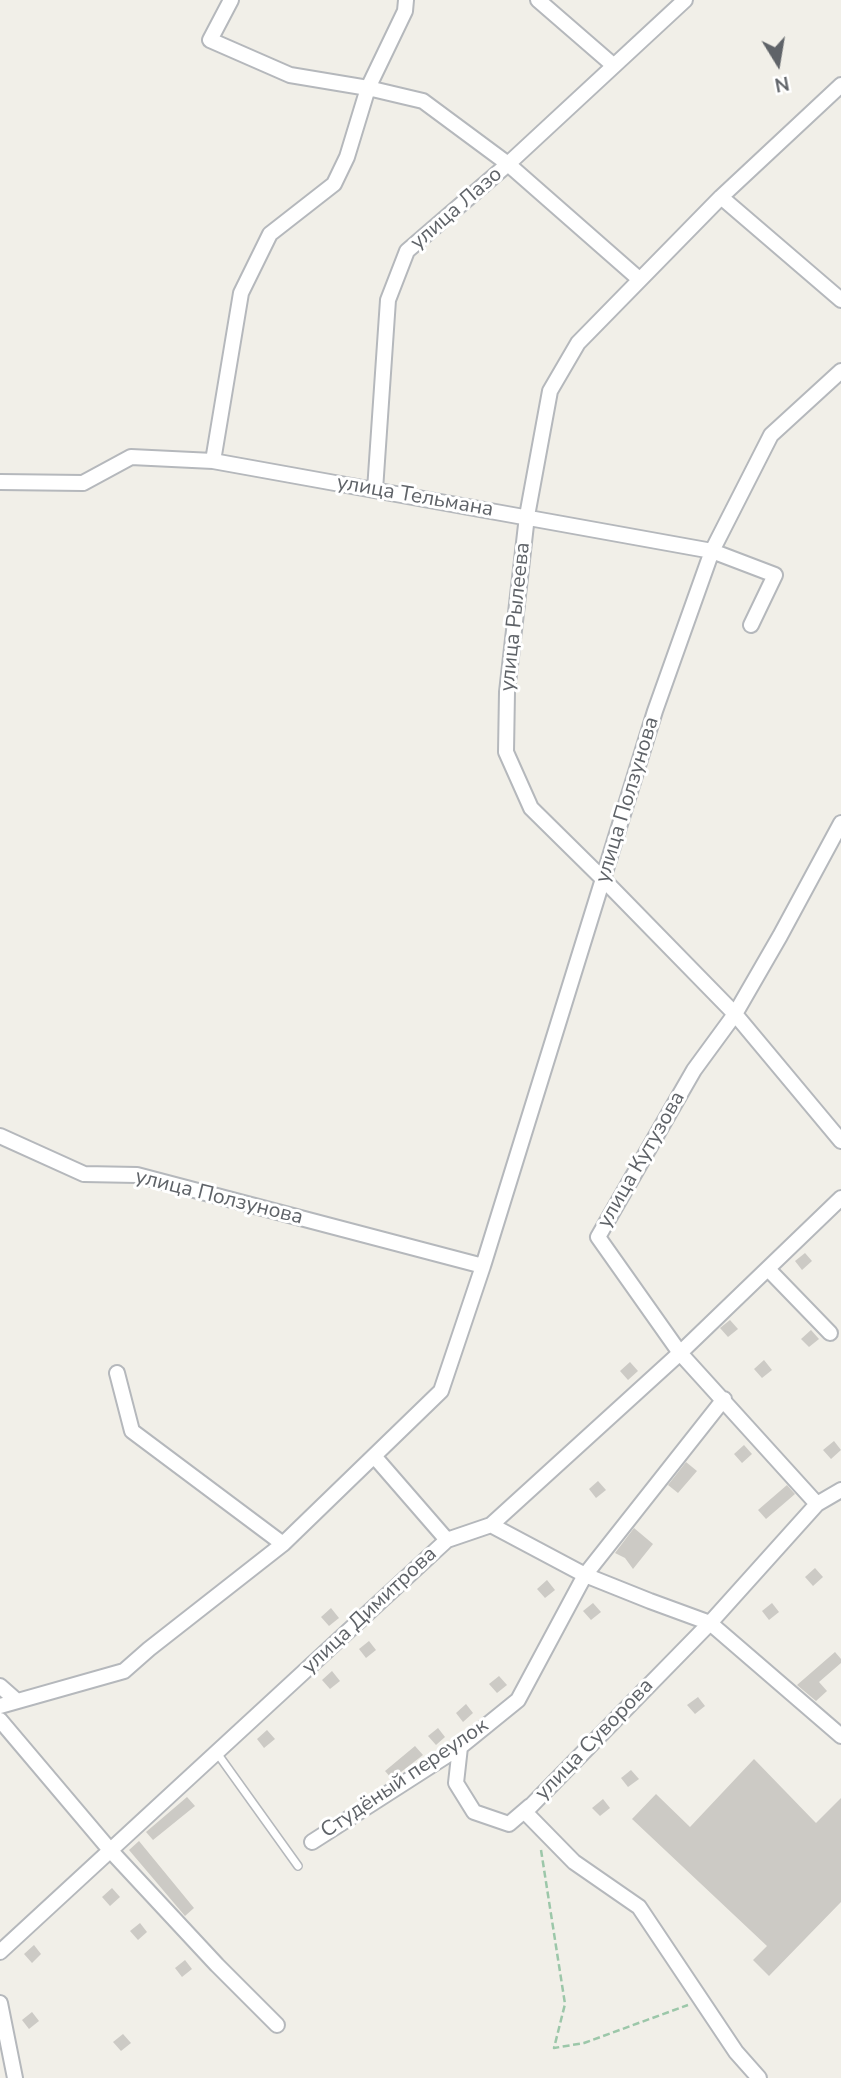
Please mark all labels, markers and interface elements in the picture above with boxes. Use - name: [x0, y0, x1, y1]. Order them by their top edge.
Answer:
- north arrow: [743, 28, 813, 98]
- text: N: [773, 69, 791, 98]
- street label: улица Лазо: [406, 162, 508, 256]
- street label: улица Тельмана: [335, 471, 495, 523]
- street label: улица Рылеева: [496, 541, 536, 693]
- street label: улица Ползунова: [591, 714, 665, 886]
- street label: улица Кутузова: [593, 1087, 691, 1233]
- street label: улица Ползунова: [132, 1165, 306, 1231]
- street label: улица Димитрова: [297, 1542, 443, 1680]
- street label: улица Суворова: [531, 1674, 659, 1806]
- street label: Студёный переулок: [317, 1714, 493, 1844]

